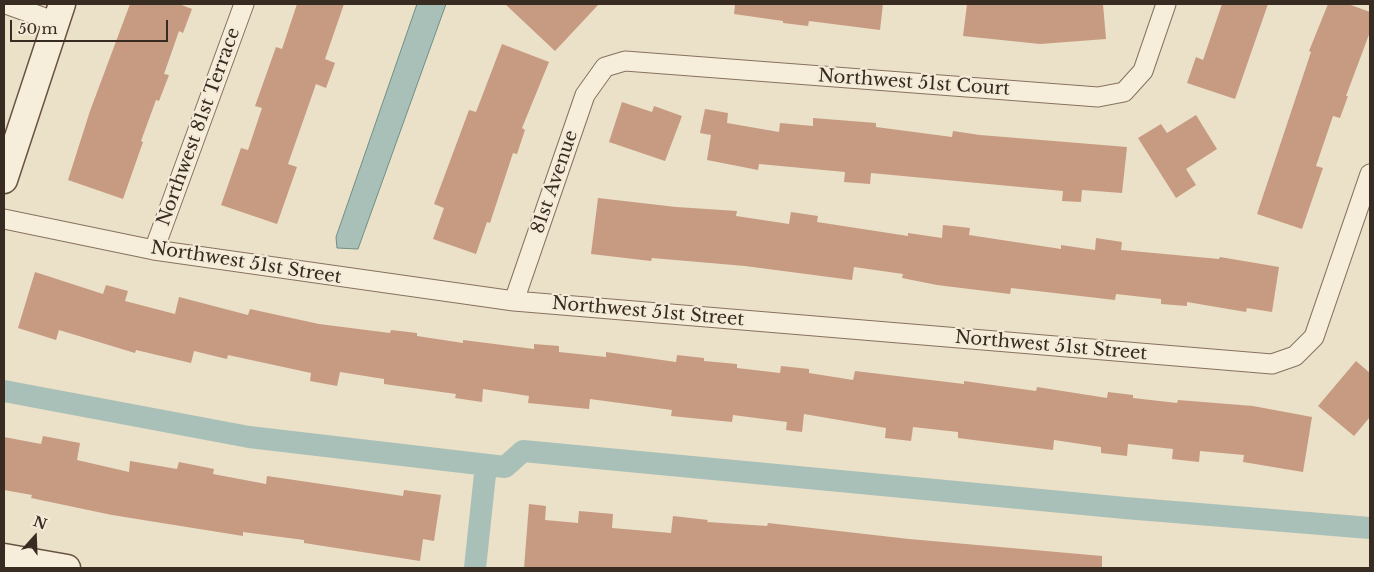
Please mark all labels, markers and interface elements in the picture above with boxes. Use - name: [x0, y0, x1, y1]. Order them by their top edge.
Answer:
- scale bar: [12, 10, 170, 42]
- text: 50 m: [18, 19, 58, 38]
- street label: Northwest 81st Terrace: [153, 25, 245, 229]
- street label: Northwest 51st Court: [817, 66, 1011, 100]
- street label: 81st Avenue: [527, 128, 583, 236]
- street label: Northwest 51st Street: [149, 237, 343, 289]
- street label: Northwest 51st Street: [551, 293, 745, 331]
- street label: Northwest 51st Street: [954, 327, 1148, 365]
- north arrow: [10, 512, 60, 562]
- text: N: [31, 512, 49, 534]

